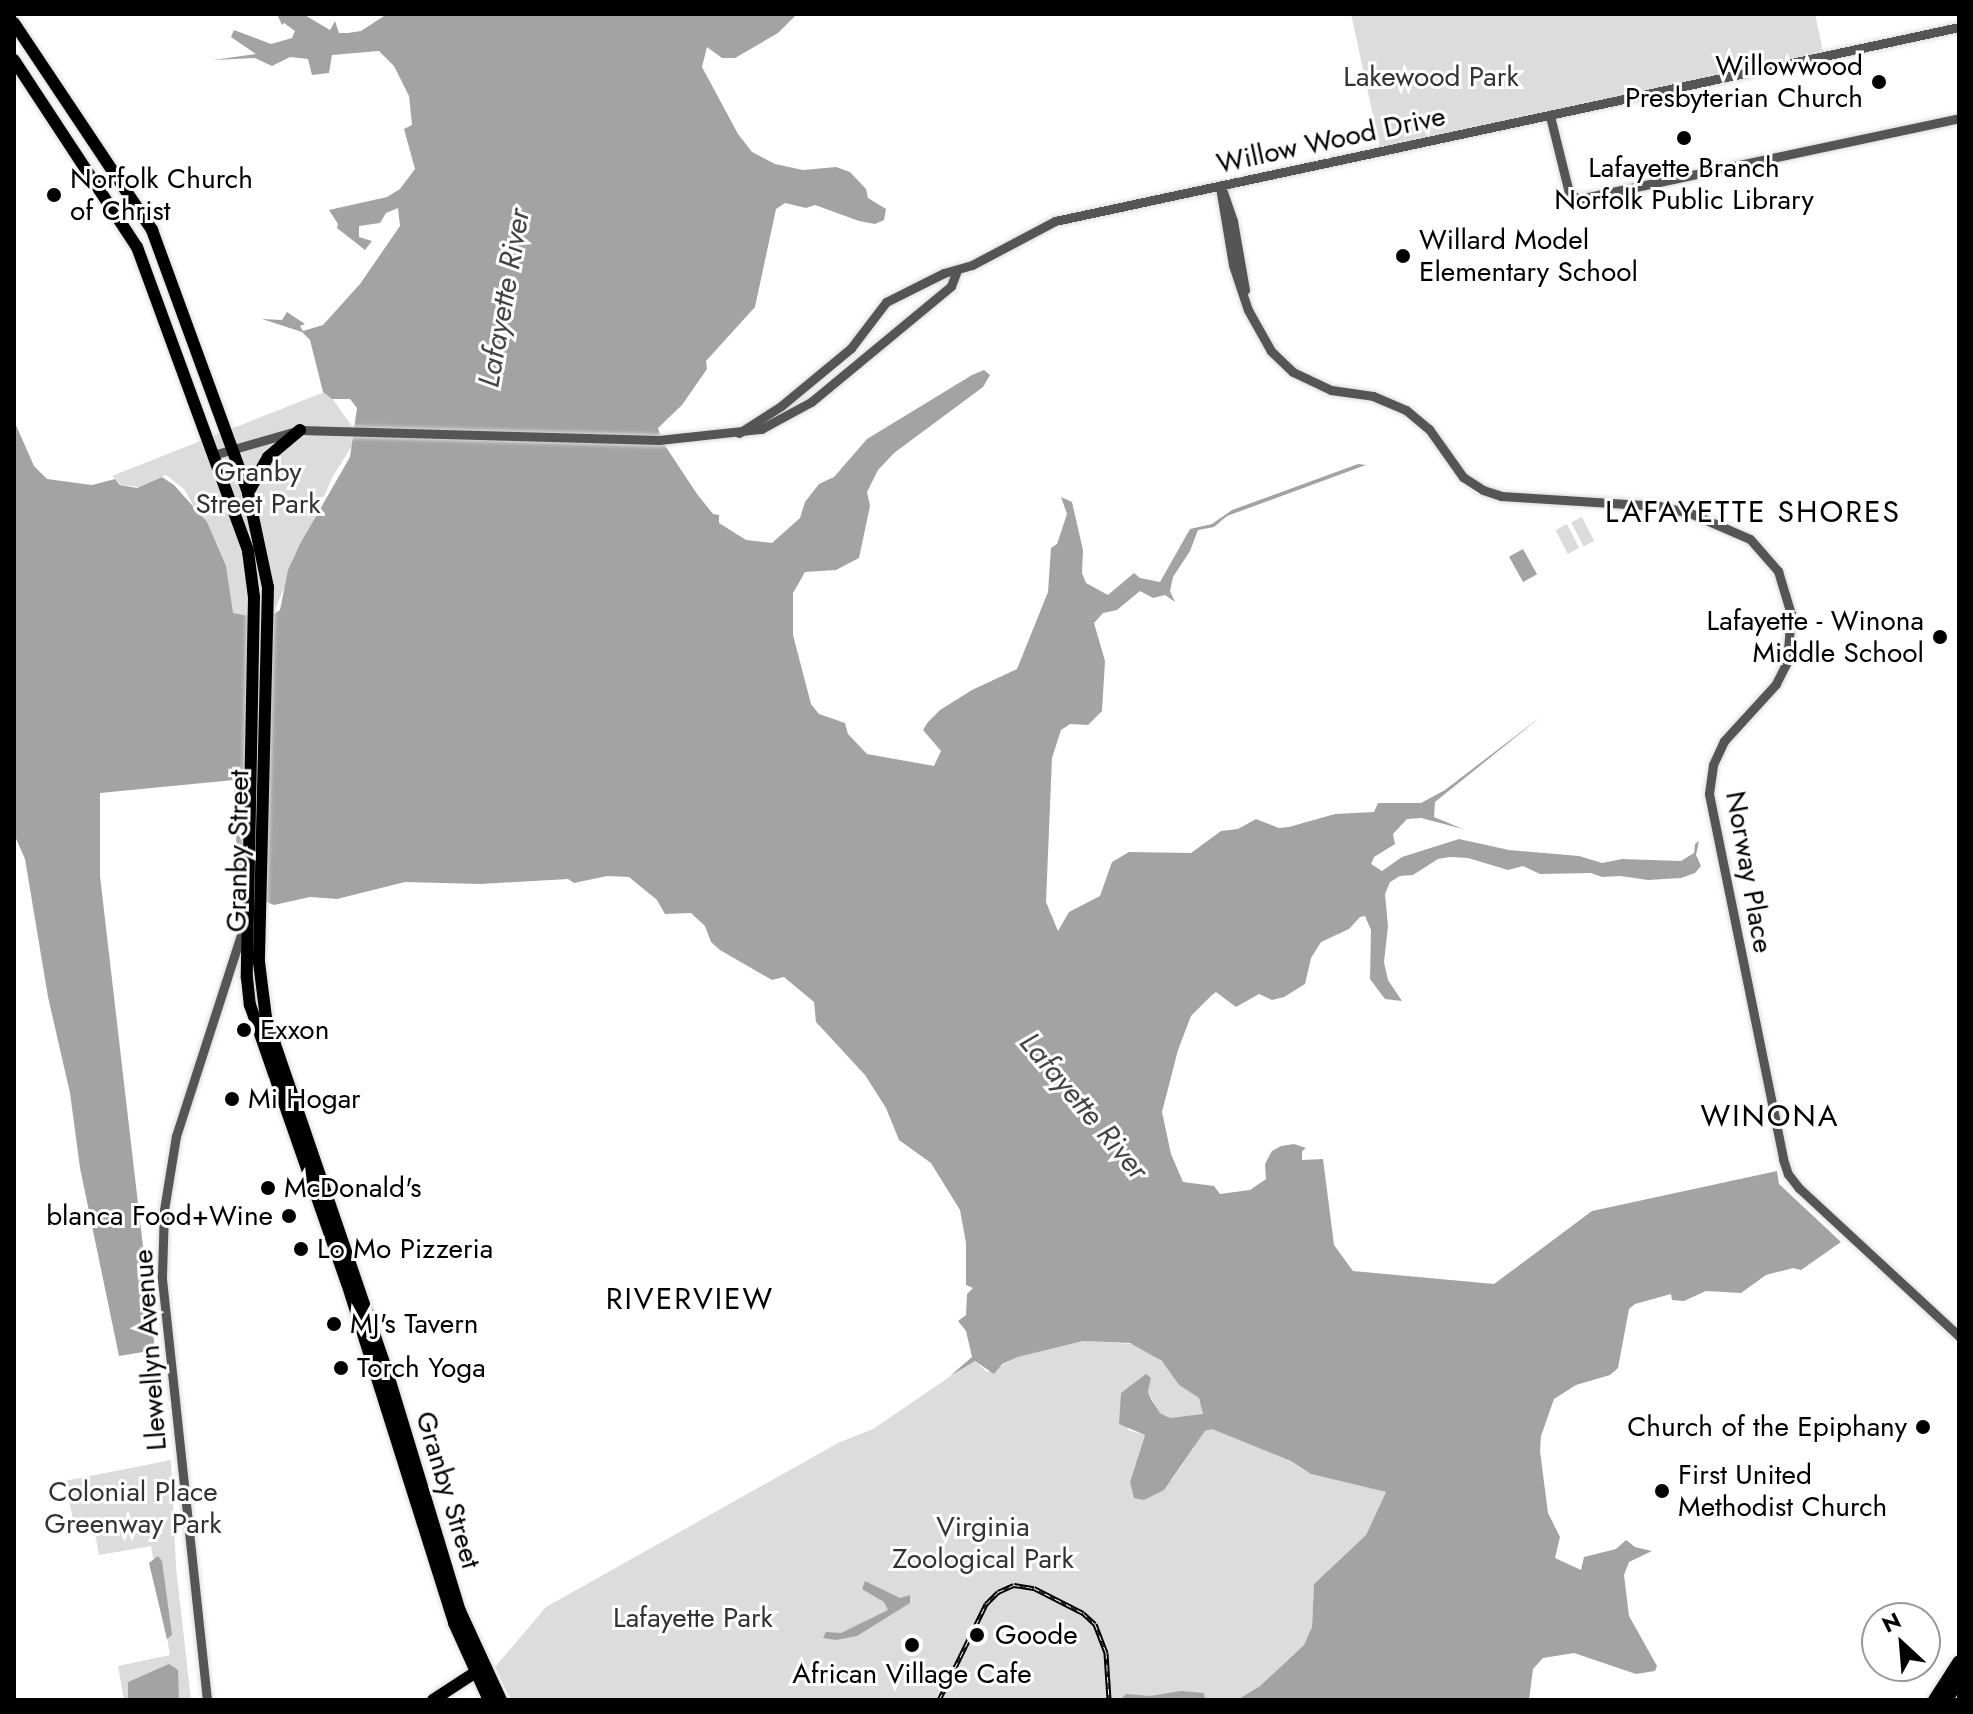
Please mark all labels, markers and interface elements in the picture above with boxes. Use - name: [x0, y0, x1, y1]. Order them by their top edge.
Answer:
- place label: Willowwood Presbyterian Church: [1625, 49, 1863, 115]
- park label: Lakewood Park: [1343, 60, 1519, 94]
- marker: Willowwood Presbyterian Church: [1870, 73, 1888, 91]
- street label: Willow Wood Drive: [1214, 99, 1448, 181]
- marker: Lafayette Branch Norfolk Public Library: [1675, 129, 1693, 147]
- place label: Lafayette Branch Norfolk Public Library: [1554, 151, 1814, 217]
- place label: Norfolk Church of Christ: [70, 162, 253, 228]
- marker: Norfolk Church of Christ: [45, 186, 63, 204]
- water label: Lafayette River: [471, 206, 537, 390]
- place label: Willard Model Elementary School: [1419, 223, 1638, 289]
- marker: Willard Model Elementary School: [1394, 247, 1412, 265]
- park label: Granby Street Park: [195, 455, 321, 521]
- district label: LAFAYETTE SHORES: [1605, 494, 1901, 530]
- place label: Lafayette - Winona Middle School: [1707, 604, 1924, 670]
- marker: Lafayette - Winona Middle School: [1931, 628, 1949, 646]
- street label: Granby Street: [220, 769, 256, 933]
- street label: Norway Place: [1718, 789, 1780, 955]
- place label: Exxon: [260, 1013, 329, 1047]
- marker: Exxon: [235, 1021, 253, 1039]
- water label: Lafayette River: [1012, 1025, 1156, 1187]
- place label: Mi Hogar: [248, 1082, 361, 1116]
- marker: Mi Hogar: [223, 1090, 241, 1108]
- district label: WINONA: [1700, 1098, 1840, 1134]
- place label: McDonald's: [284, 1171, 421, 1205]
- marker: McDonald's: [259, 1179, 277, 1197]
- place label: blanca Food+Wine: [46, 1199, 273, 1233]
- marker: blanca Food+Wine: [280, 1207, 298, 1225]
- place label: Lo Mo Pizzeria: [317, 1232, 493, 1266]
- marker: Lo Mo Pizzeria: [292, 1240, 310, 1258]
- street label: Llewellyn Avenue: [126, 1248, 174, 1452]
- district label: RIVERVIEW: [606, 1281, 774, 1317]
- place label: MJ's Tavern: [350, 1307, 478, 1341]
- marker: MJ's Tavern: [325, 1315, 343, 1333]
- place label: Torch Yoga: [357, 1351, 486, 1385]
- marker: Torch Yoga: [332, 1359, 350, 1377]
- street label: Granby Street: [408, 1407, 488, 1573]
- place label: Church of the Epiphany: [1627, 1410, 1907, 1444]
- marker: Church of the Epiphany: [1914, 1418, 1932, 1436]
- place label: First United Methodist Church: [1678, 1458, 1887, 1524]
- park label: Colonial Place Greenway Park: [44, 1475, 222, 1541]
- marker: First United Methodist Church: [1653, 1482, 1671, 1500]
- park label: Virginia Zoological Park: [892, 1510, 1074, 1576]
- park label: Lafayette Park: [613, 1601, 773, 1635]
- north arrow: [1861, 1602, 1941, 1682]
- text: N: [1876, 1604, 1906, 1640]
- place label: Goode: [995, 1618, 1078, 1652]
- marker: Goode: [966, 1624, 988, 1646]
- marker: African Village Cafe: [903, 1636, 921, 1654]
- place label: African Village Cafe: [792, 1657, 1032, 1691]

